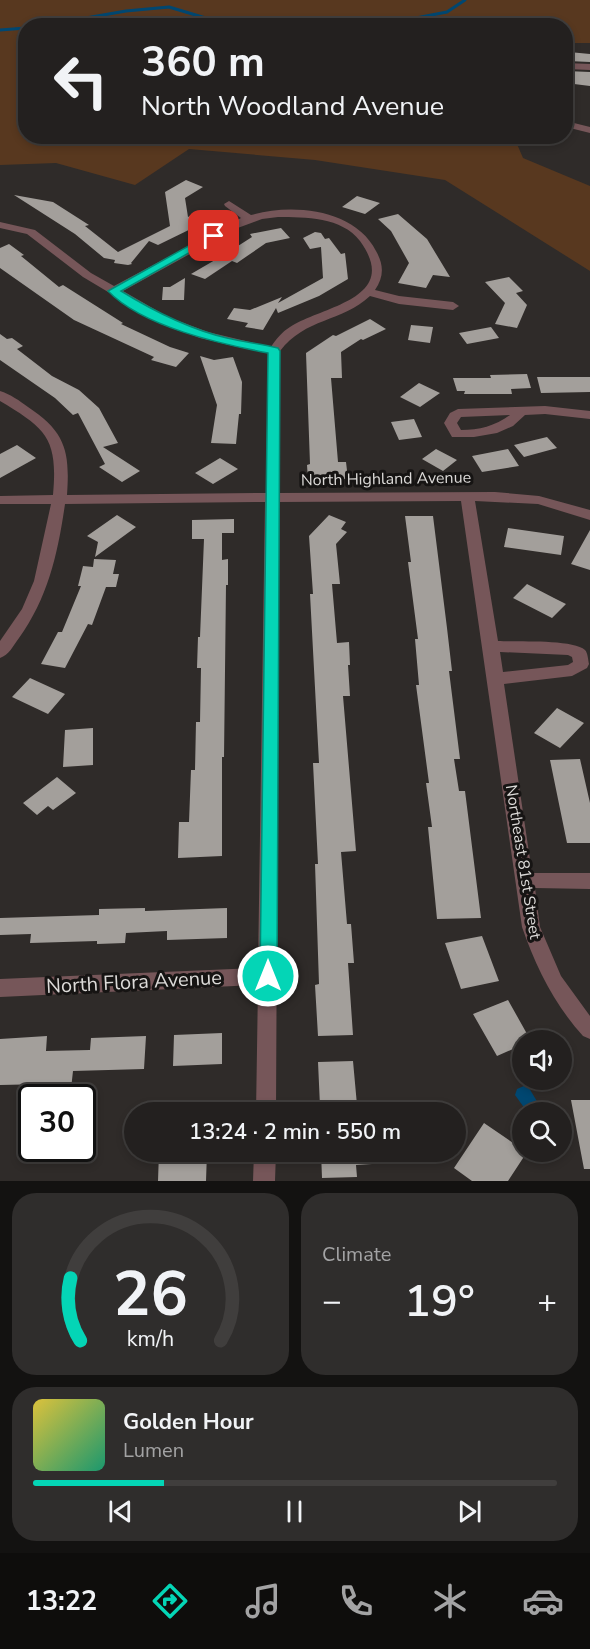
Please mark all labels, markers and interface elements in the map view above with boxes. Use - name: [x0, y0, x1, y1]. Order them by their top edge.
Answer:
- text: 360 m: [141, 34, 265, 91]
- icon: left: [42, 42, 120, 120]
- text: North Woodland Avenue: [141, 88, 444, 125]
- pin: [188, 210, 239, 261]
- icon: arrive: [197, 219, 230, 252]
- street label: North Highland Avenue: [301, 467, 471, 491]
- street label: Northeast 81st Street: [500, 783, 546, 941]
- position arrow: [236, 944, 300, 1008]
- street label: North Flora Avenue: [45, 964, 223, 1000]
- map controls: [512, 1030, 572, 1162]
- button: sound: [512, 1030, 572, 1090]
- speed limit sign: 30: [18, 1084, 96, 1162]
- button: search: [512, 1102, 572, 1162]
- text: 13:24 · 2 min · 550 m: [189, 1117, 401, 1147]
- text: Climate: [322, 1241, 391, 1268]
- text: 26: [113, 1252, 188, 1337]
- text: 19°: [404, 1271, 475, 1332]
- text: −: [322, 1279, 342, 1324]
- text: +: [537, 1279, 557, 1324]
- text: km/h: [127, 1324, 174, 1354]
- text: Golden Hour: [123, 1407, 254, 1437]
- text: Lumen: [123, 1437, 184, 1464]
- icon: previous: [104, 1495, 137, 1528]
- icon: pause: [278, 1495, 311, 1528]
- icon: next: [453, 1495, 486, 1528]
- icon: directions: [149, 1580, 191, 1622]
- icon: music: [242, 1580, 284, 1622]
- icon: phone: [335, 1580, 377, 1622]
- icon: climate: [429, 1580, 471, 1622]
- icon: car: [522, 1580, 564, 1622]
- text: 13:22: [26, 1583, 97, 1620]

